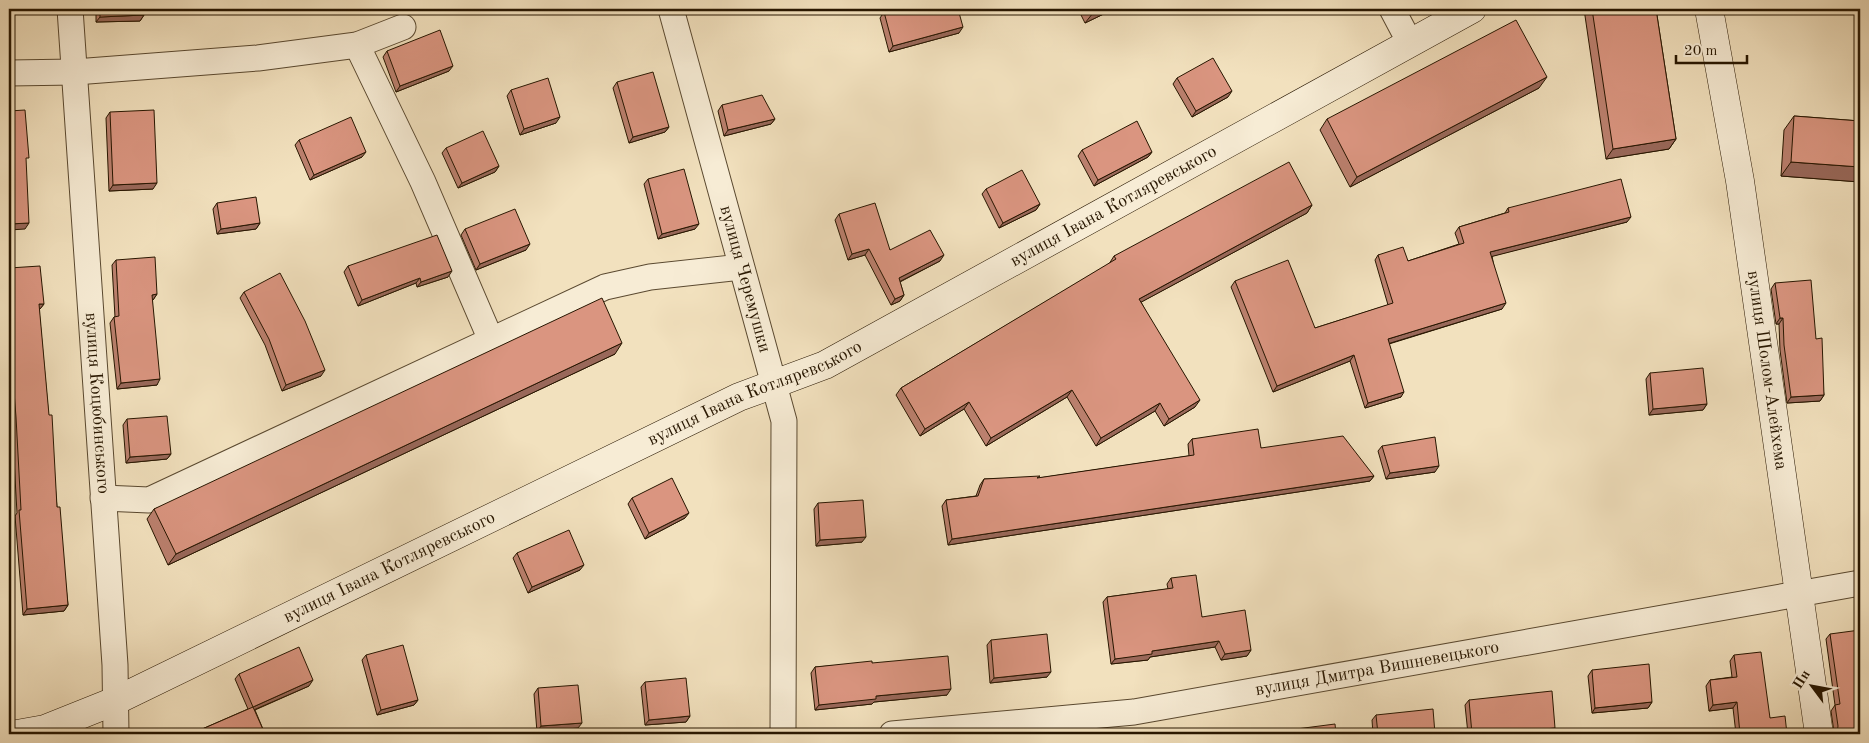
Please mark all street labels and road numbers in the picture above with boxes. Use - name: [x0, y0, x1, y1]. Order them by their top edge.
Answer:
- street label: вулиця Івана Котляревського: [1007, 142, 1220, 270]
- street label: вулиця Черемушки: [716, 203, 774, 355]
- street label: вулиця Шолом-Алейхема: [1744, 269, 1790, 471]
- street label: вулиця Коцюбинського: [82, 312, 112, 494]
- street label: вулиця Івана Котляревського: [645, 337, 865, 449]
- street label: вулиця Івана Котляревського: [281, 508, 498, 626]
- street label: вулиця Дмитра Вишневецького: [1254, 638, 1501, 699]

